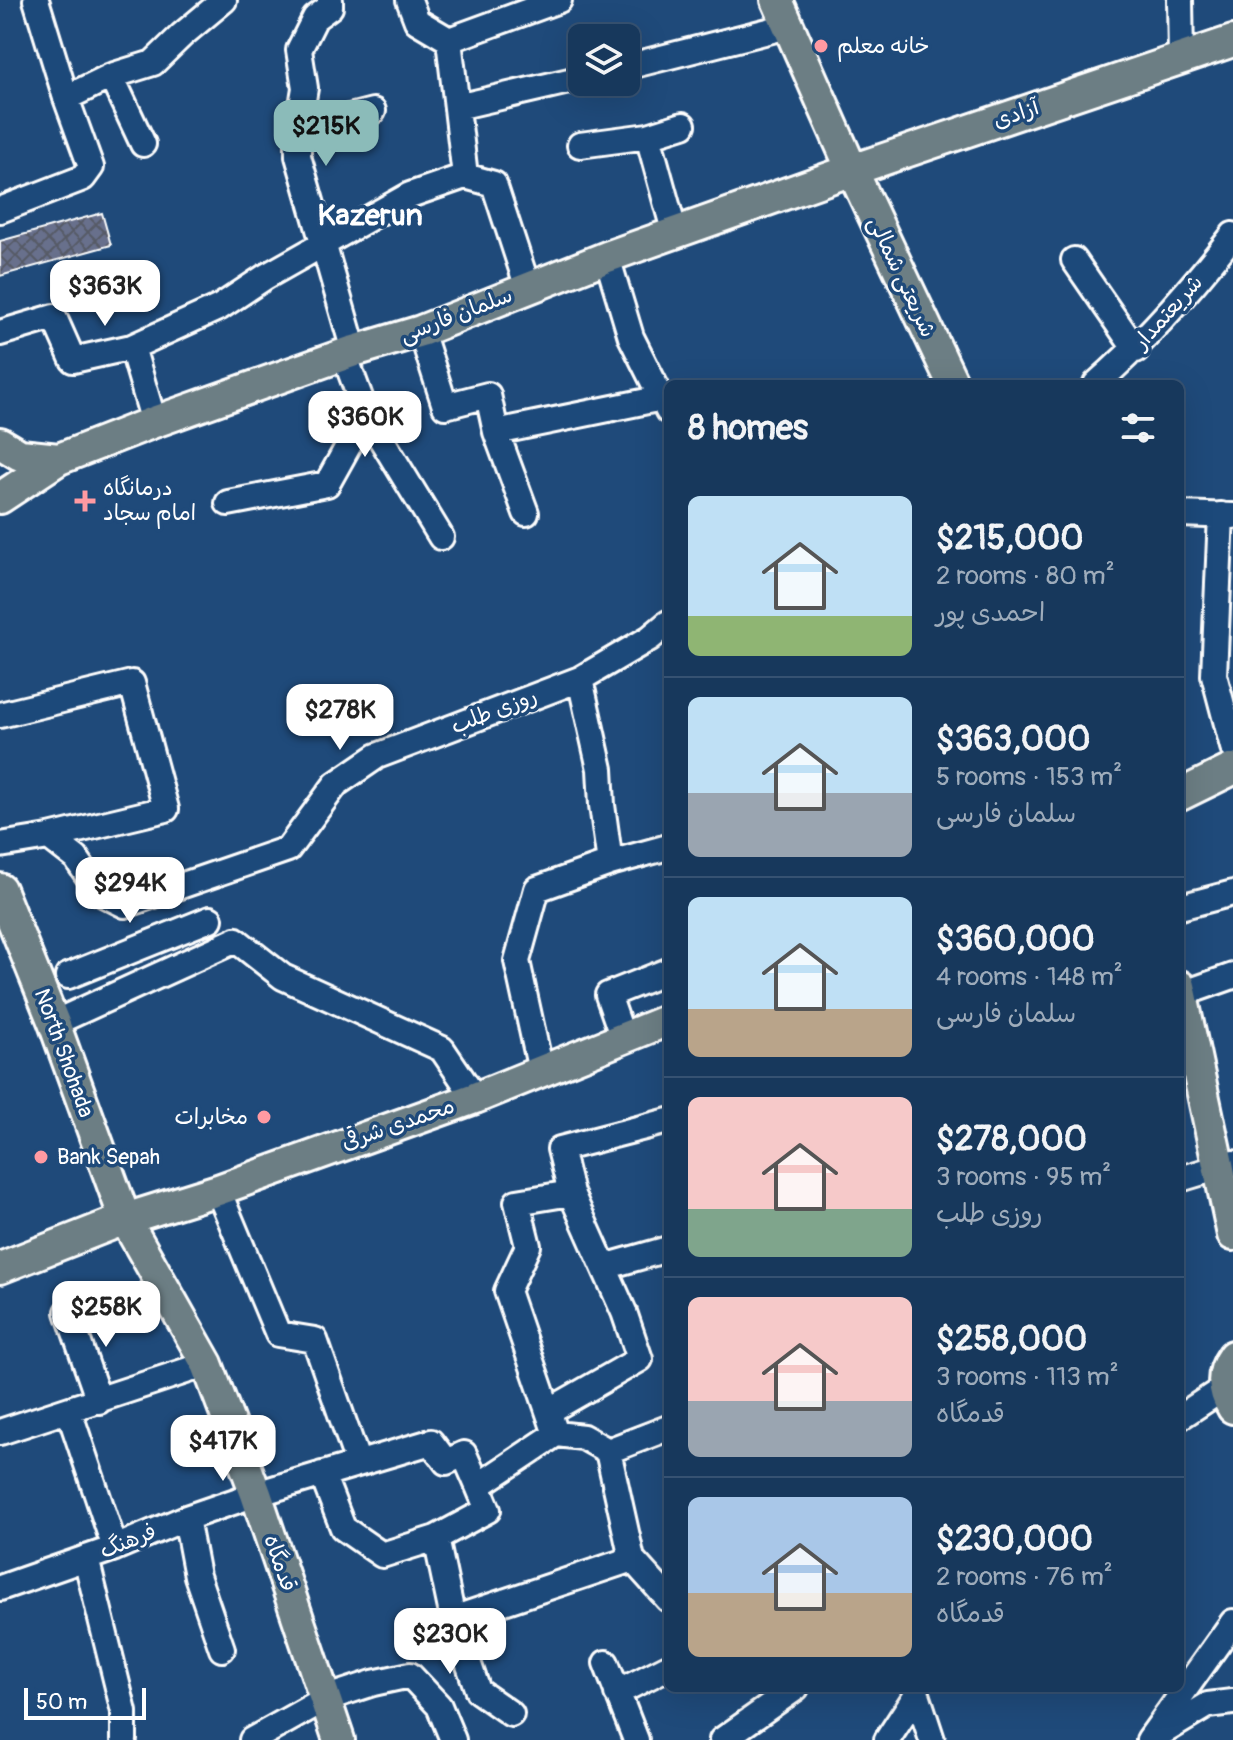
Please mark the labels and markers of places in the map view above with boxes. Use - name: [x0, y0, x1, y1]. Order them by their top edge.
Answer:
- place label: خانه معلم: [837, 32, 930, 62]
- marker: خانه معلم: [812, 37, 830, 55]
- pin: $215K: [270, 100, 382, 168]
- pin: $363K: [49, 260, 161, 328]
- pin: $360K: [309, 391, 421, 459]
- place label: درمانگاه امام سجاد: [103, 474, 196, 529]
- marker: درمانگاه امام سجاد: [74, 490, 96, 512]
- pin: $278K: [284, 684, 396, 752]
- pin: $294K: [74, 857, 186, 925]
- place label: مخابرات: [174, 1103, 248, 1131]
- marker: مخابرات: [255, 1108, 273, 1126]
- place label: Bank Sepah: [57, 1143, 160, 1171]
- marker: Bank Sepah: [32, 1148, 50, 1166]
- pin: $258K: [50, 1281, 162, 1349]
- pin: $417K: [167, 1415, 279, 1483]
- pin: $230K: [394, 1608, 506, 1676]

